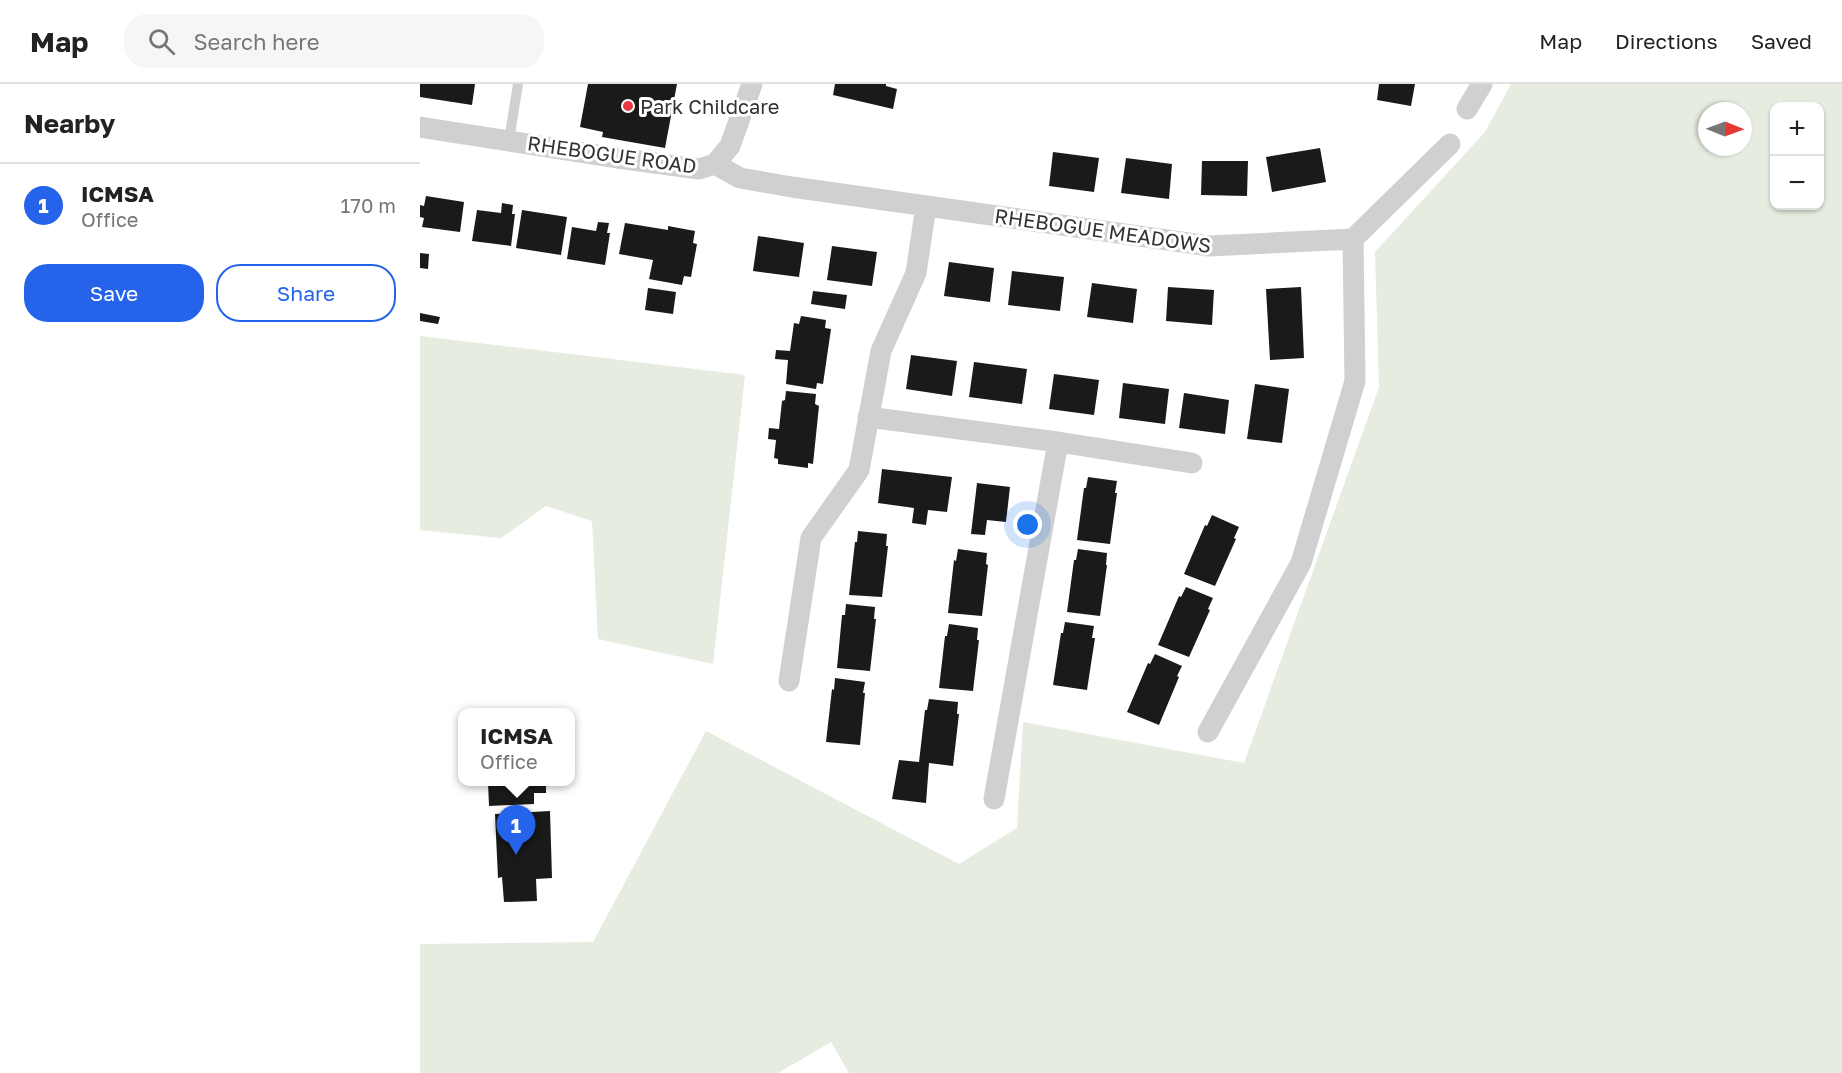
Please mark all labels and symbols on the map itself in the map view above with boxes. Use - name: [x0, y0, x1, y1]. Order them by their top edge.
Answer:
- place label: Park Childcare: [640, 94, 779, 118]
- marker: Park Childcare: [621, 99, 635, 113]
- north arrow: [1698, 102, 1752, 156]
- street label: RHEBOGUE ROAD: [526, 130, 698, 178]
- street label: RHEBOGUE MEADOWS: [993, 203, 1213, 257]
- your location: [1013, 510, 1042, 539]
- pin: 1: [496, 806, 536, 855]

